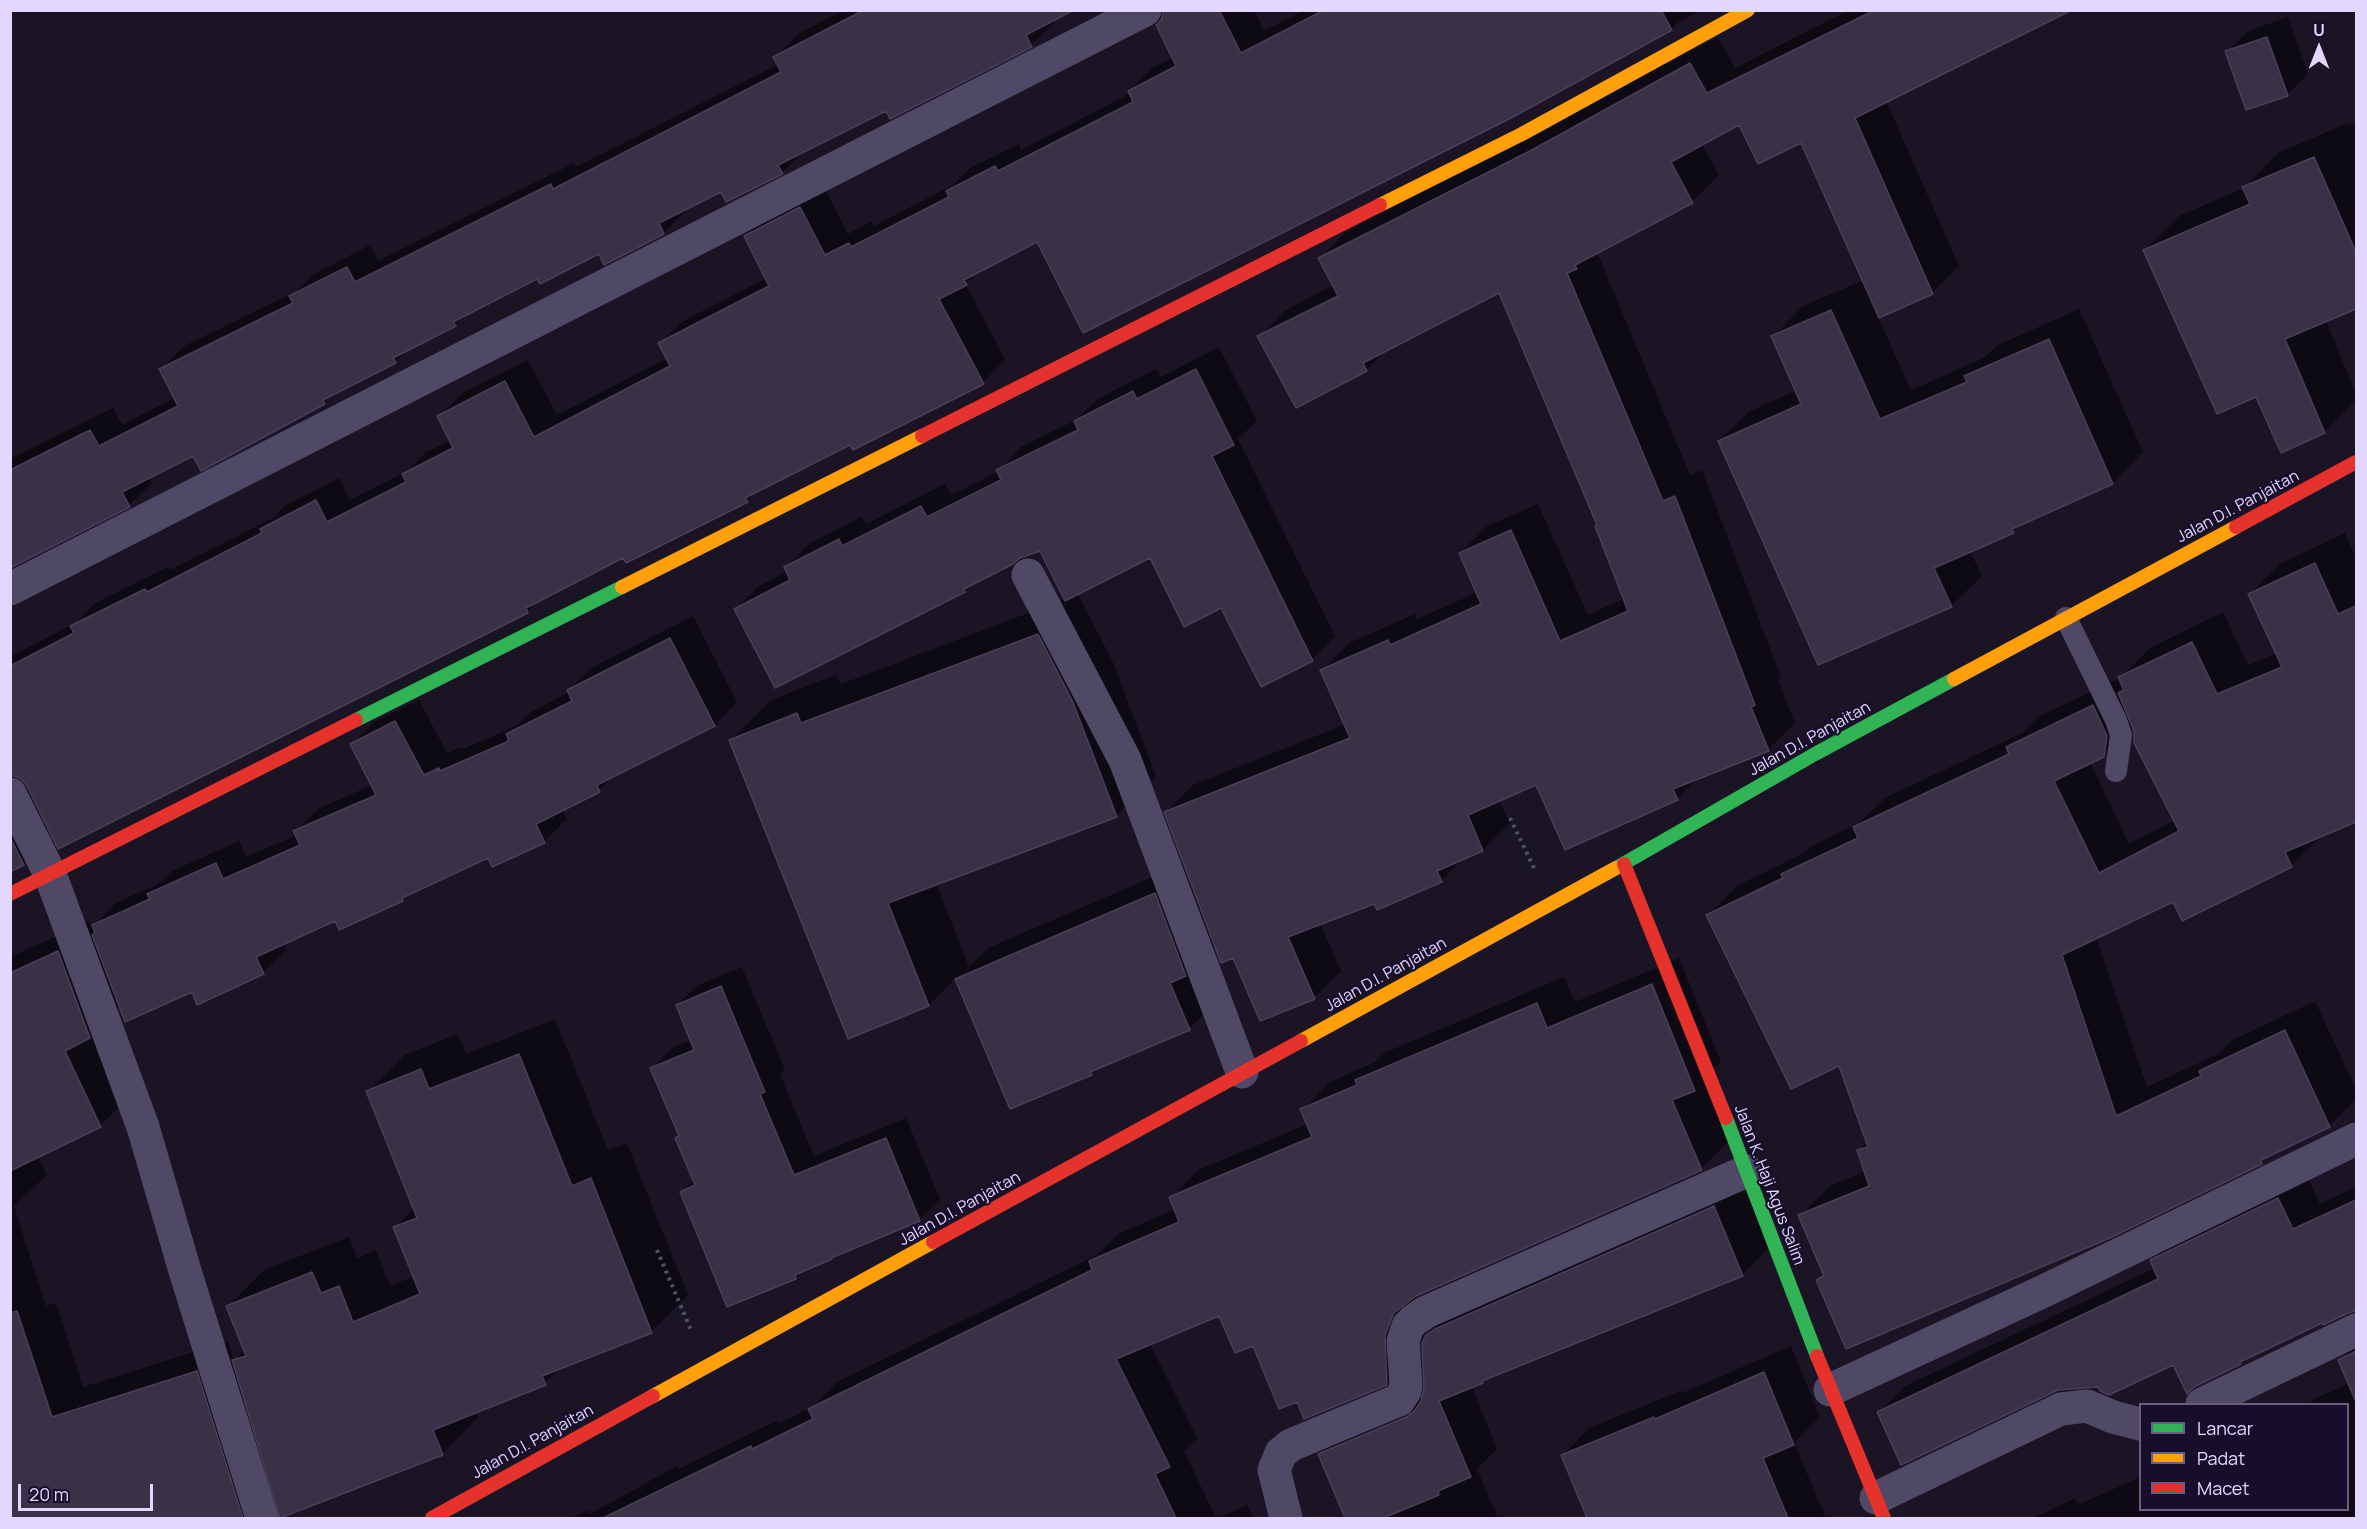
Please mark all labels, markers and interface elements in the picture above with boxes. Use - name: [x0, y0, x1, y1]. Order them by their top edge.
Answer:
- north arrow: [2289, 18, 2349, 78]
- text: U: [2313, 19, 2325, 41]
- street label: Jalan D.I. Panjaitan: [2174, 467, 2302, 547]
- street label: Jalan D.I. Panjaitan: [1746, 698, 1874, 780]
- street label: Jalan D.I. Panjaitan: [1322, 934, 1450, 1016]
- street label: Jalan K. Haji Agus Salim: [1730, 1102, 1808, 1268]
- street label: Jalan D.I. Panjaitan: [896, 1168, 1024, 1250]
- street label: Jalan D.I. Panjaitan: [469, 1401, 597, 1483]
- legend: [2139, 1403, 2349, 1511]
- text: Lancar: [2197, 1416, 2253, 1440]
- text: Padat: [2197, 1446, 2245, 1470]
- scale bar: [21, 1472, 156, 1510]
- text: Macet: [2197, 1476, 2250, 1500]
- text: 20 m: [29, 1482, 69, 1506]

